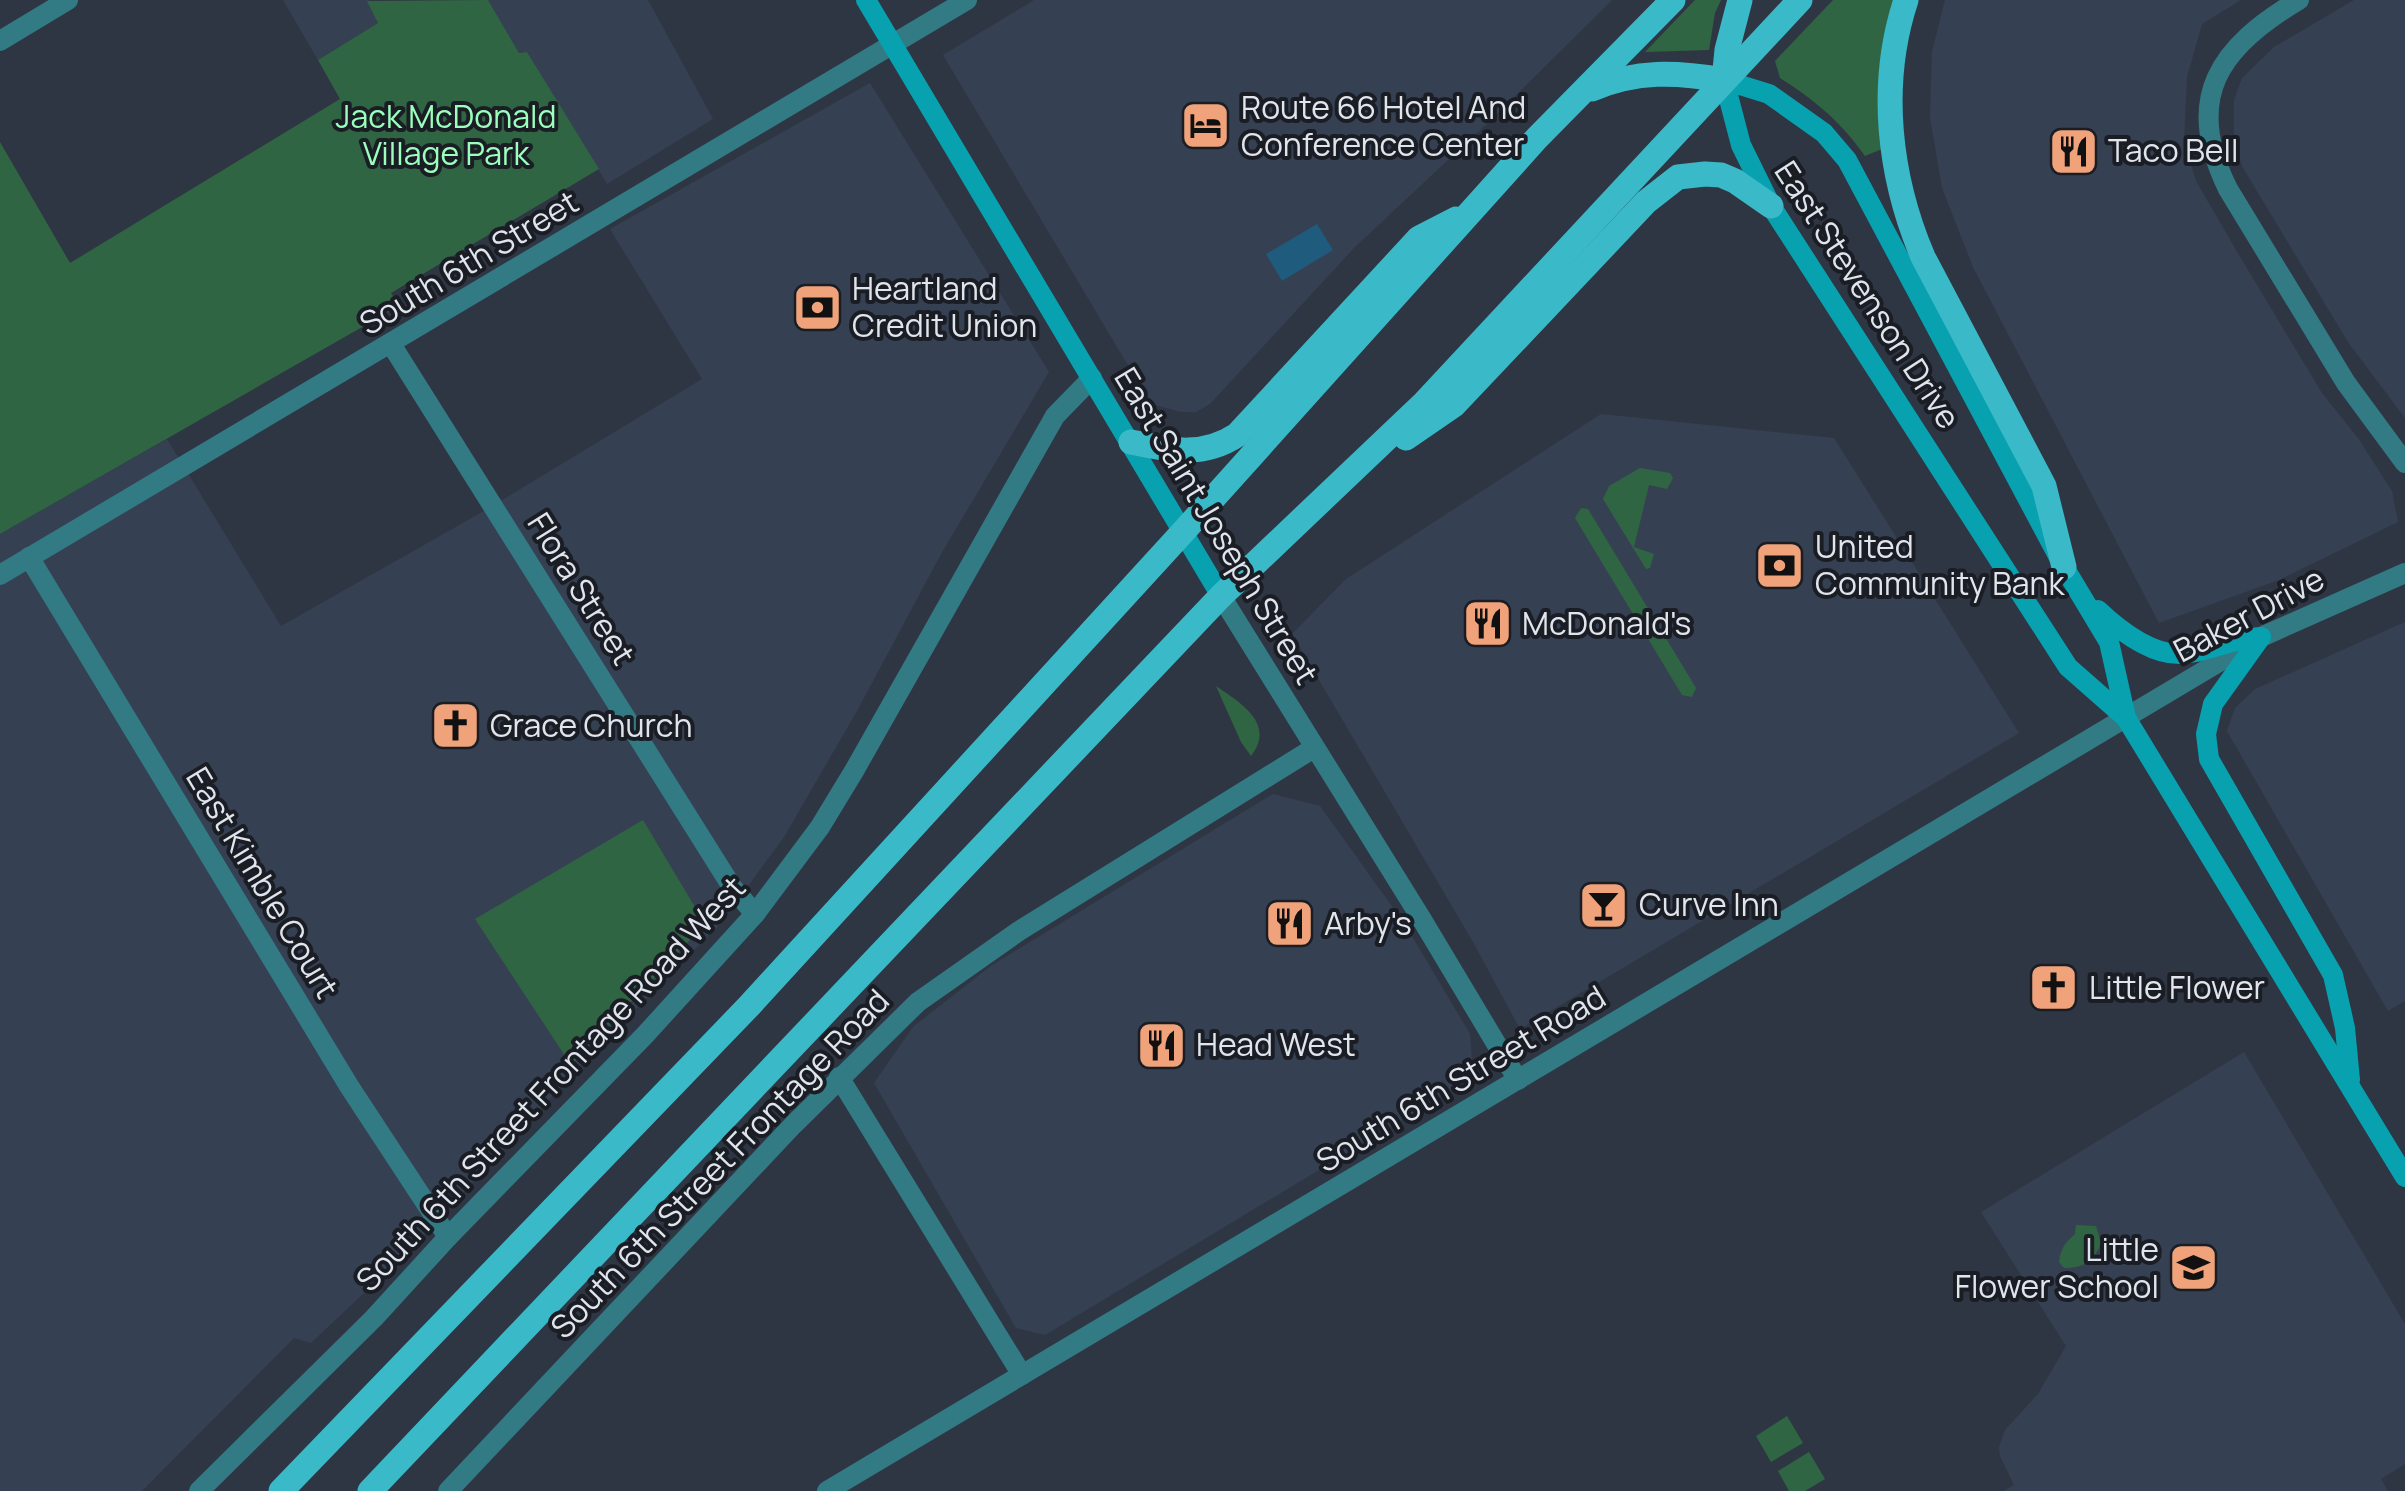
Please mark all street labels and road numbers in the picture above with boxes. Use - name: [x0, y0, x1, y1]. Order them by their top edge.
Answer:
- street label: East Stevenson Drive: [1765, 152, 1971, 437]
- street label: South 6th Street: [351, 179, 586, 345]
- street label: East Saint Joseph Street: [1105, 359, 1329, 692]
- street label: Flora Street: [518, 504, 646, 673]
- street label: Baker Drive: [2166, 556, 2331, 672]
- street label: East Kimble Court: [176, 759, 349, 1006]
- street label: South 6th Street Frontage Road West: [348, 869, 754, 1299]
- street label: South 6th Street Road: [1308, 974, 1613, 1182]
- street label: South 6th Street Frontage Road: [543, 982, 897, 1346]

